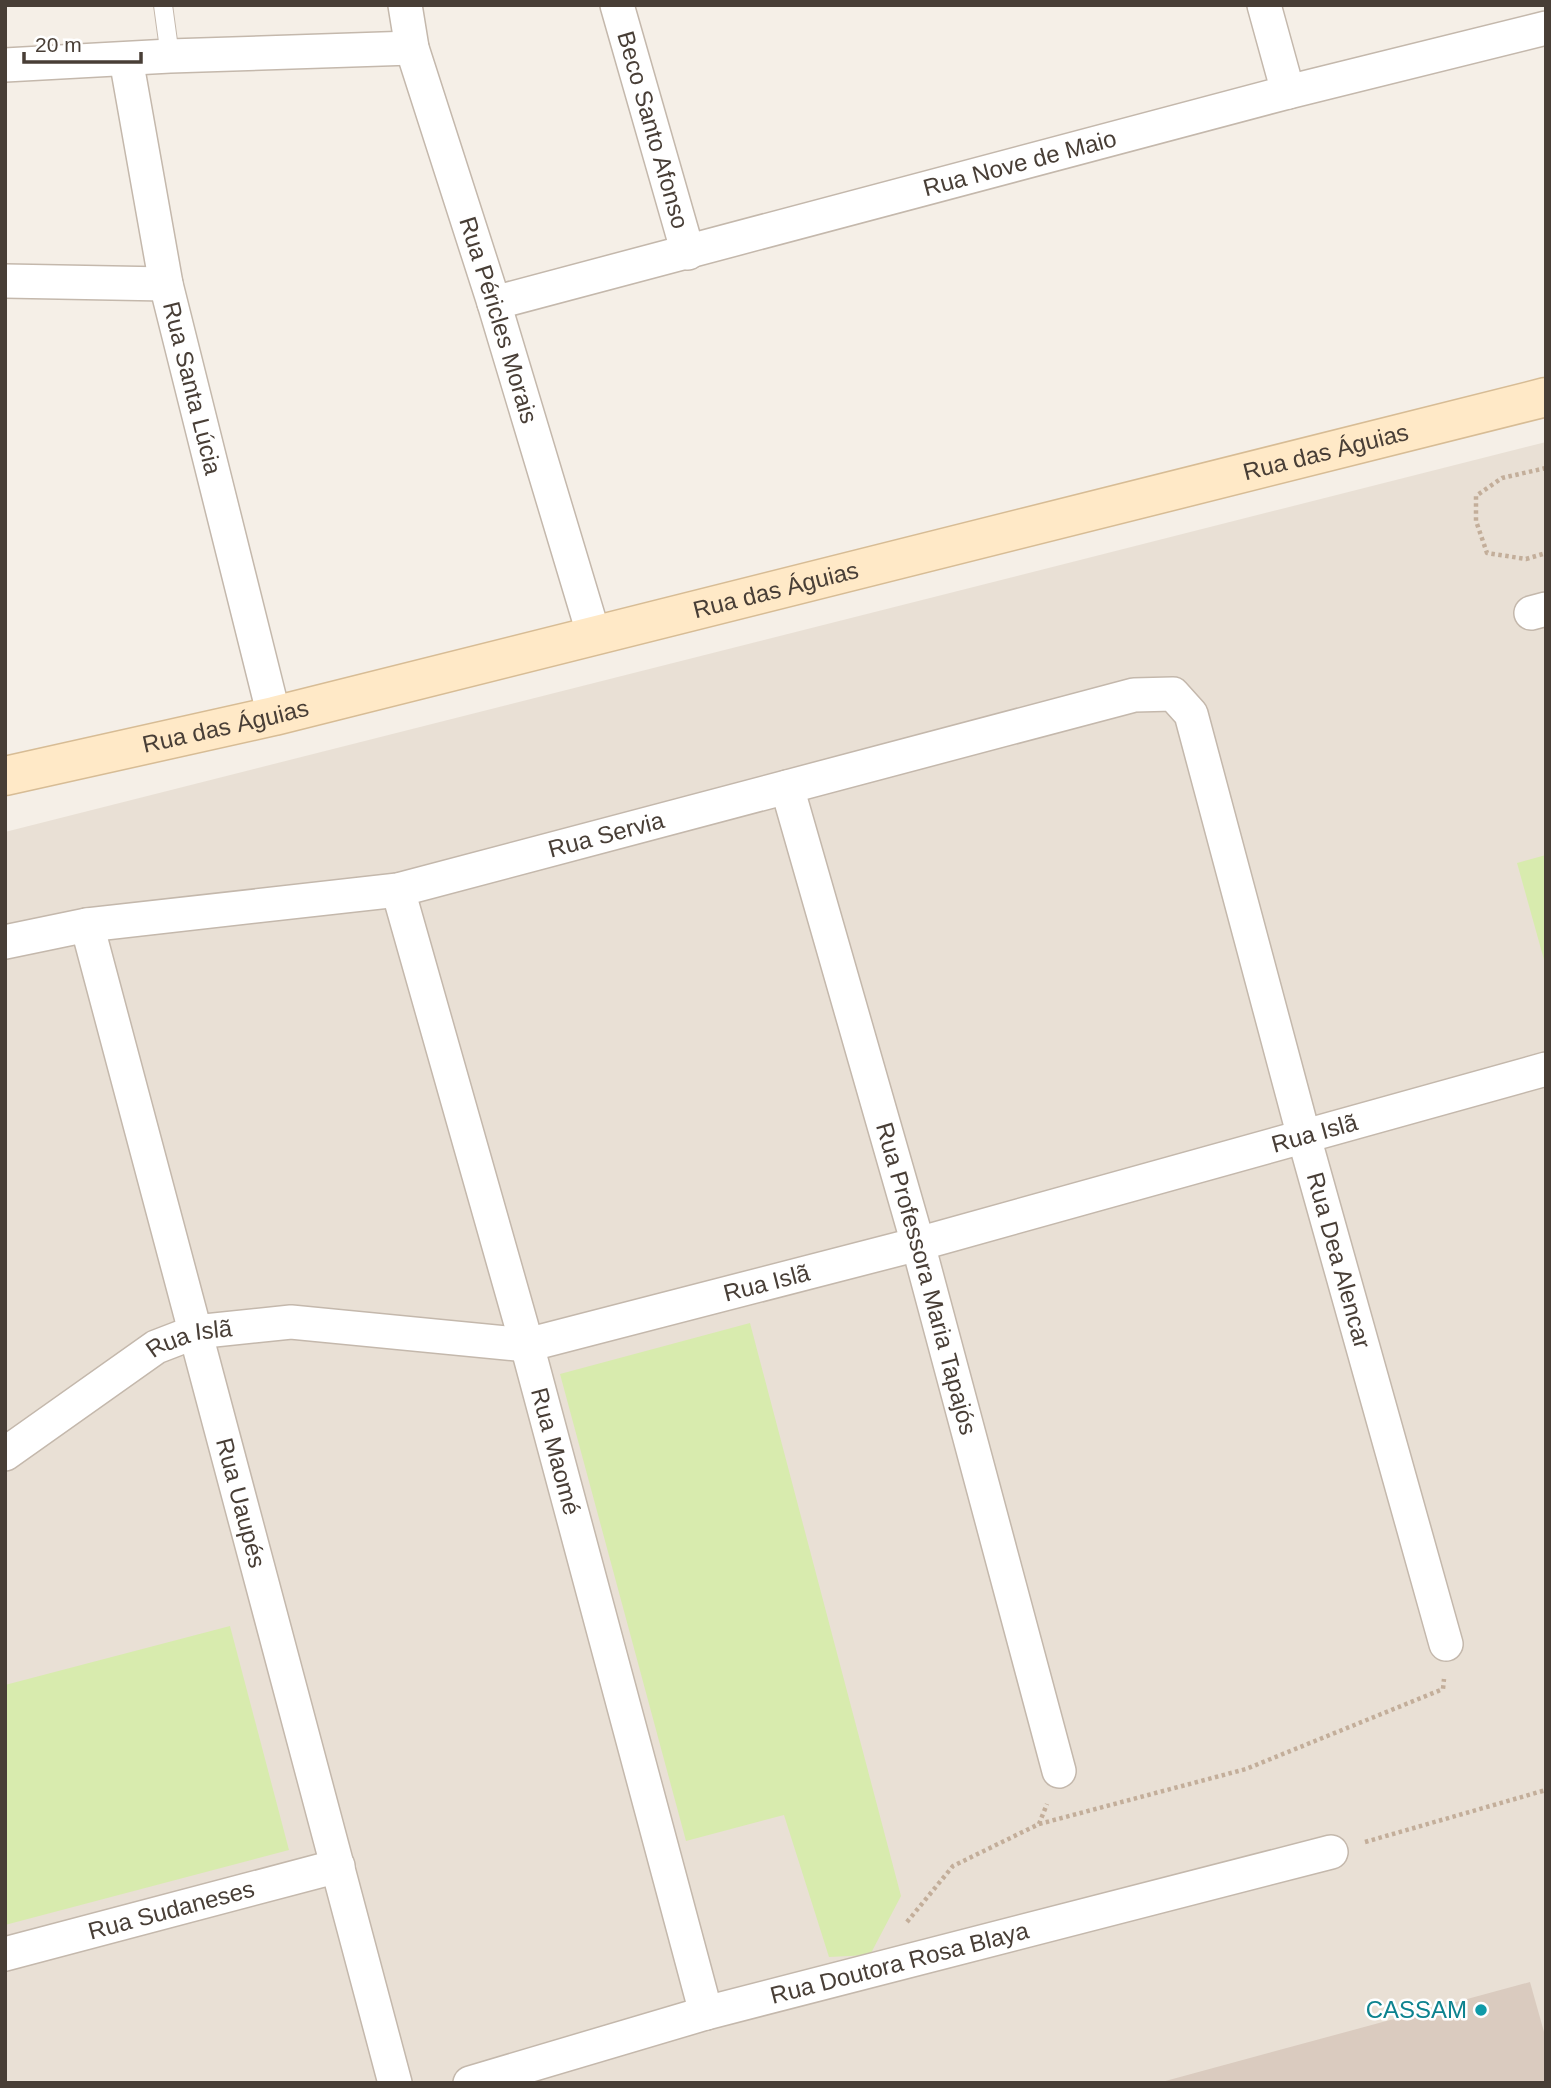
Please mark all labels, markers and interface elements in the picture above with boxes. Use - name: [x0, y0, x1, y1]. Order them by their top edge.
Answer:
- scale bar: [24, 21, 142, 65]
- street label: Beco Santo Afonso: [612, 28, 694, 232]
- text: 20 m: [35, 33, 82, 56]
- street label: Rua Nove de Maio: [920, 124, 1119, 201]
- street label: Rua Péricles Morais: [454, 213, 543, 426]
- street label: Rua Santa Lúcia: [158, 299, 227, 478]
- street label: Rua das Águias: [1240, 418, 1411, 485]
- street label: Rua das Águias: [690, 556, 861, 623]
- street label: Rua das Águias: [140, 694, 311, 758]
- street label: Rua Servia: [545, 806, 667, 863]
- street label: Rua Islã: [1268, 1108, 1361, 1158]
- street label: Rua Professora Maria Tapajós: [871, 1119, 982, 1438]
- street label: Rua Dea Alencar: [1302, 1169, 1377, 1351]
- street label: Rua Islã: [720, 1258, 813, 1307]
- street label: Rua Islã: [140, 1314, 234, 1363]
- street label: Rua Maomé: [526, 1385, 586, 1518]
- street label: Rua Uaupés: [211, 1435, 271, 1571]
- street label: Rua Sudaneses: [85, 1875, 257, 1944]
- street label: Rua Doutora Rosa Blaya: [767, 1916, 1032, 2009]
- place label: CASSAM: [1366, 1996, 1467, 2023]
- marker: CASSAM: [1473, 2002, 1489, 2018]

